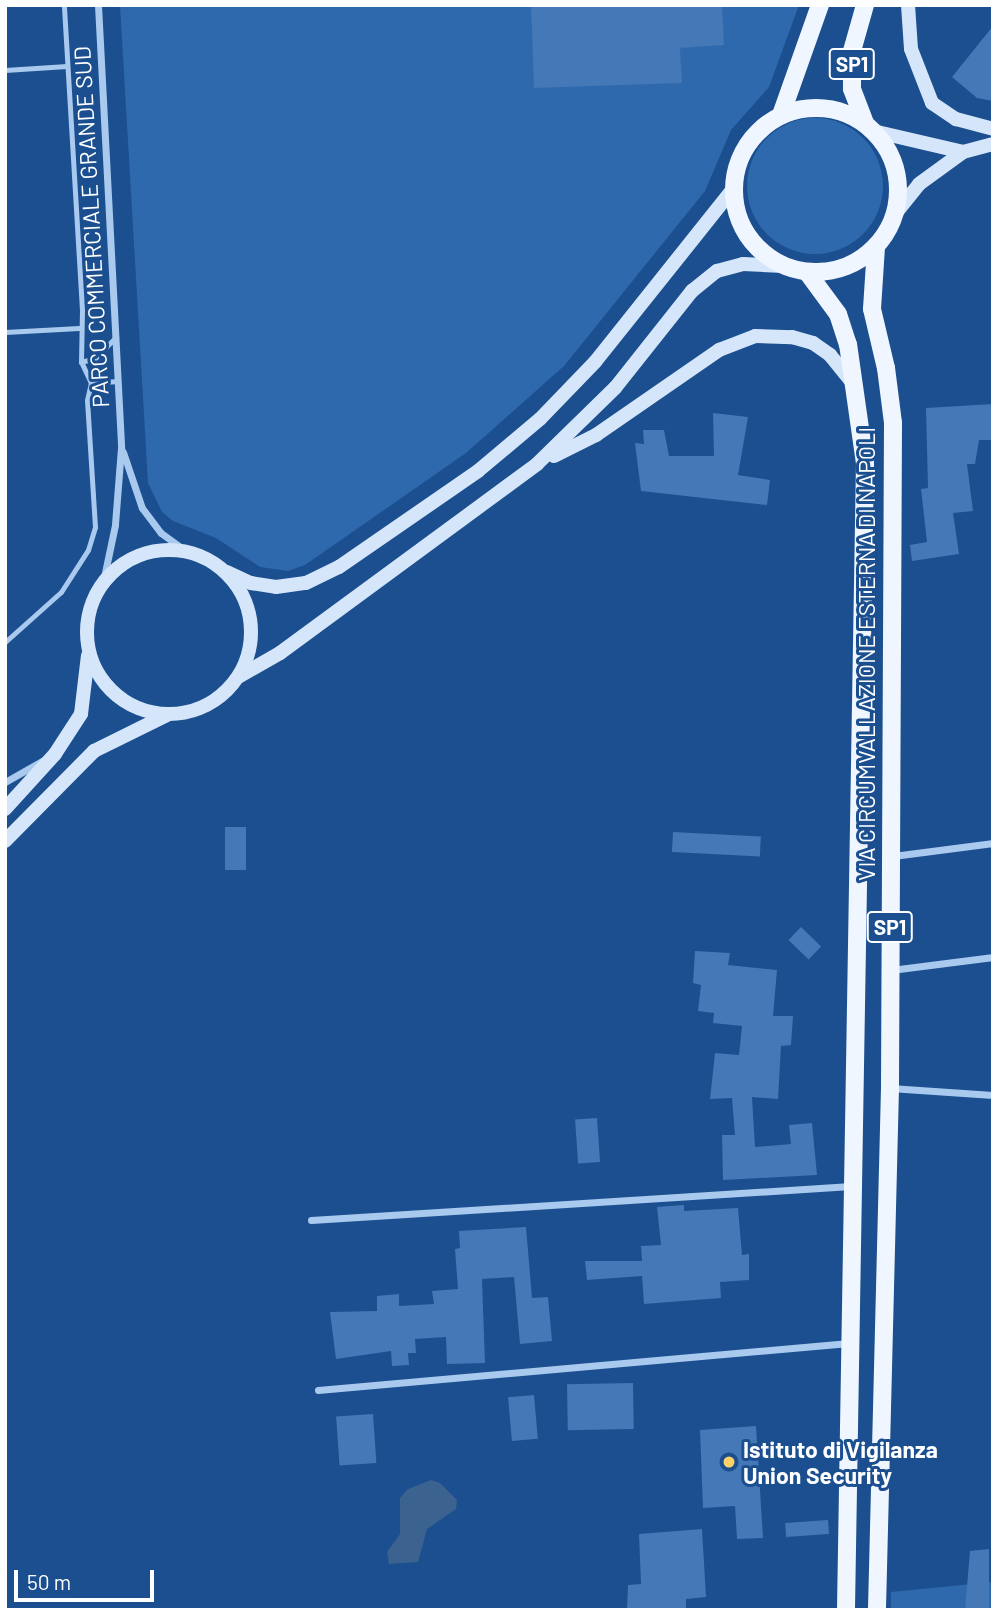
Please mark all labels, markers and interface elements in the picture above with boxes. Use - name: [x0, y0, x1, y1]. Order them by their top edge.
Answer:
- street label: PARCO COMMERCIALE GRANDE SUD: [68, 45, 114, 409]
- road number: SP1: [828, 46, 876, 82]
- street label: VIA CIRCUMVALLAZIONE ESTERNA DI NAPOLI: [852, 427, 880, 881]
- road number: SP1: [866, 909, 914, 944]
- place label: Istituto di Vigilanza Union Security: [743, 1435, 938, 1489]
- marker: Istituto di Vigilanza Union Security: [721, 1454, 737, 1470]
- scale bar: [18, 1556, 158, 1600]
- text: 50 m: [27, 1569, 71, 1594]

